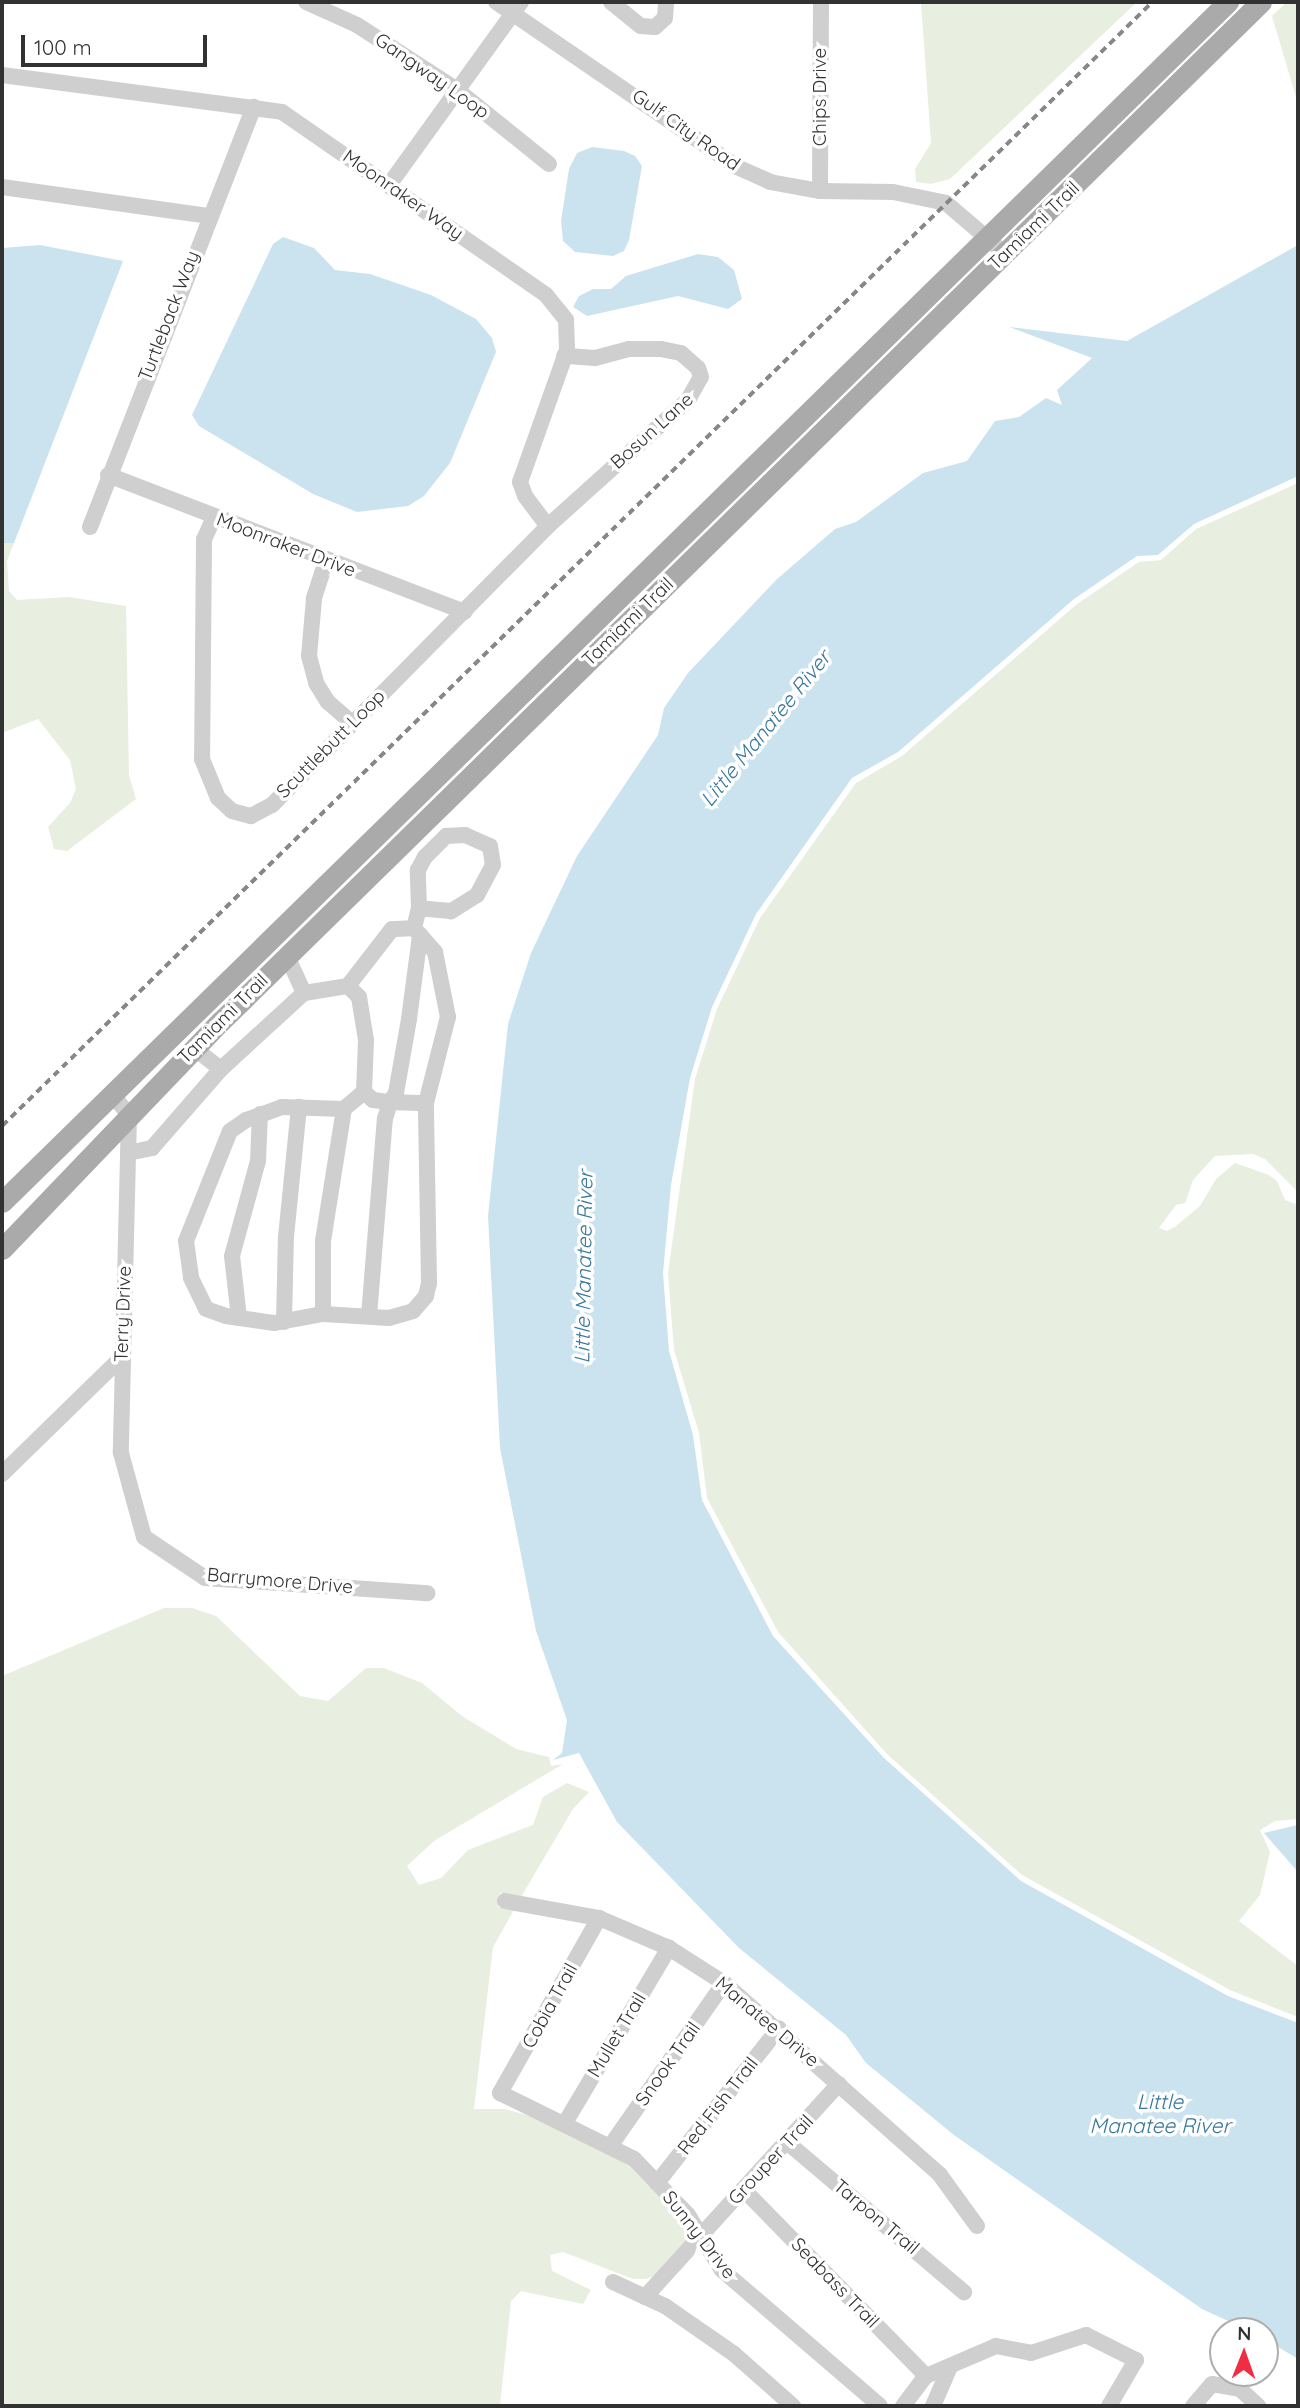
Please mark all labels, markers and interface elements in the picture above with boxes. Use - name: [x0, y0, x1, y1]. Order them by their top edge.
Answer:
- scale bar: [24, 21, 210, 65]
- street label: Gangway Loop: [370, 28, 494, 124]
- text: 100 m: [34, 34, 92, 60]
- street label: Chips Drive: [809, 48, 831, 146]
- street label: Gulf City Road: [628, 84, 744, 176]
- street label: Moonraker Way: [338, 145, 468, 245]
- street label: Tamiami Trail: [984, 177, 1084, 275]
- street label: Turtleback Way: [134, 248, 204, 384]
- street label: Bosun Lane: [606, 388, 698, 474]
- street label: Moonraker Drive: [213, 508, 359, 582]
- street label: Tamiami Trail: [578, 573, 678, 671]
- water label: Little Manatee River: [694, 645, 836, 811]
- street label: Scuttlebutt Loop: [272, 685, 390, 803]
- street label: Tamiami Trail: [173, 969, 273, 1069]
- water label: Little Manatee River: [569, 1170, 597, 1364]
- street label: Terry Drive: [110, 1265, 136, 1363]
- street label: Barrymore Drive: [206, 1563, 354, 1599]
- street label: Cobia Trail: [517, 1960, 583, 2052]
- street label: Manatee Drive: [710, 1972, 824, 2072]
- street label: Mullet Trail: [583, 1988, 651, 2082]
- street label: Snook Trail: [631, 2018, 705, 2110]
- street label: Red Fish Trail: [673, 2053, 763, 2159]
- water label: Little Manatee River: [1090, 2088, 1230, 2138]
- street label: Grouper Trail: [724, 2110, 818, 2210]
- street label: Tarpon Trail: [828, 2175, 924, 2259]
- street label: Sunny Drive: [658, 2187, 740, 2283]
- street label: Seabass Trail: [786, 2233, 884, 2333]
- north arrow: [1209, 2317, 1279, 2387]
- text: N: [1237, 2321, 1252, 2345]

